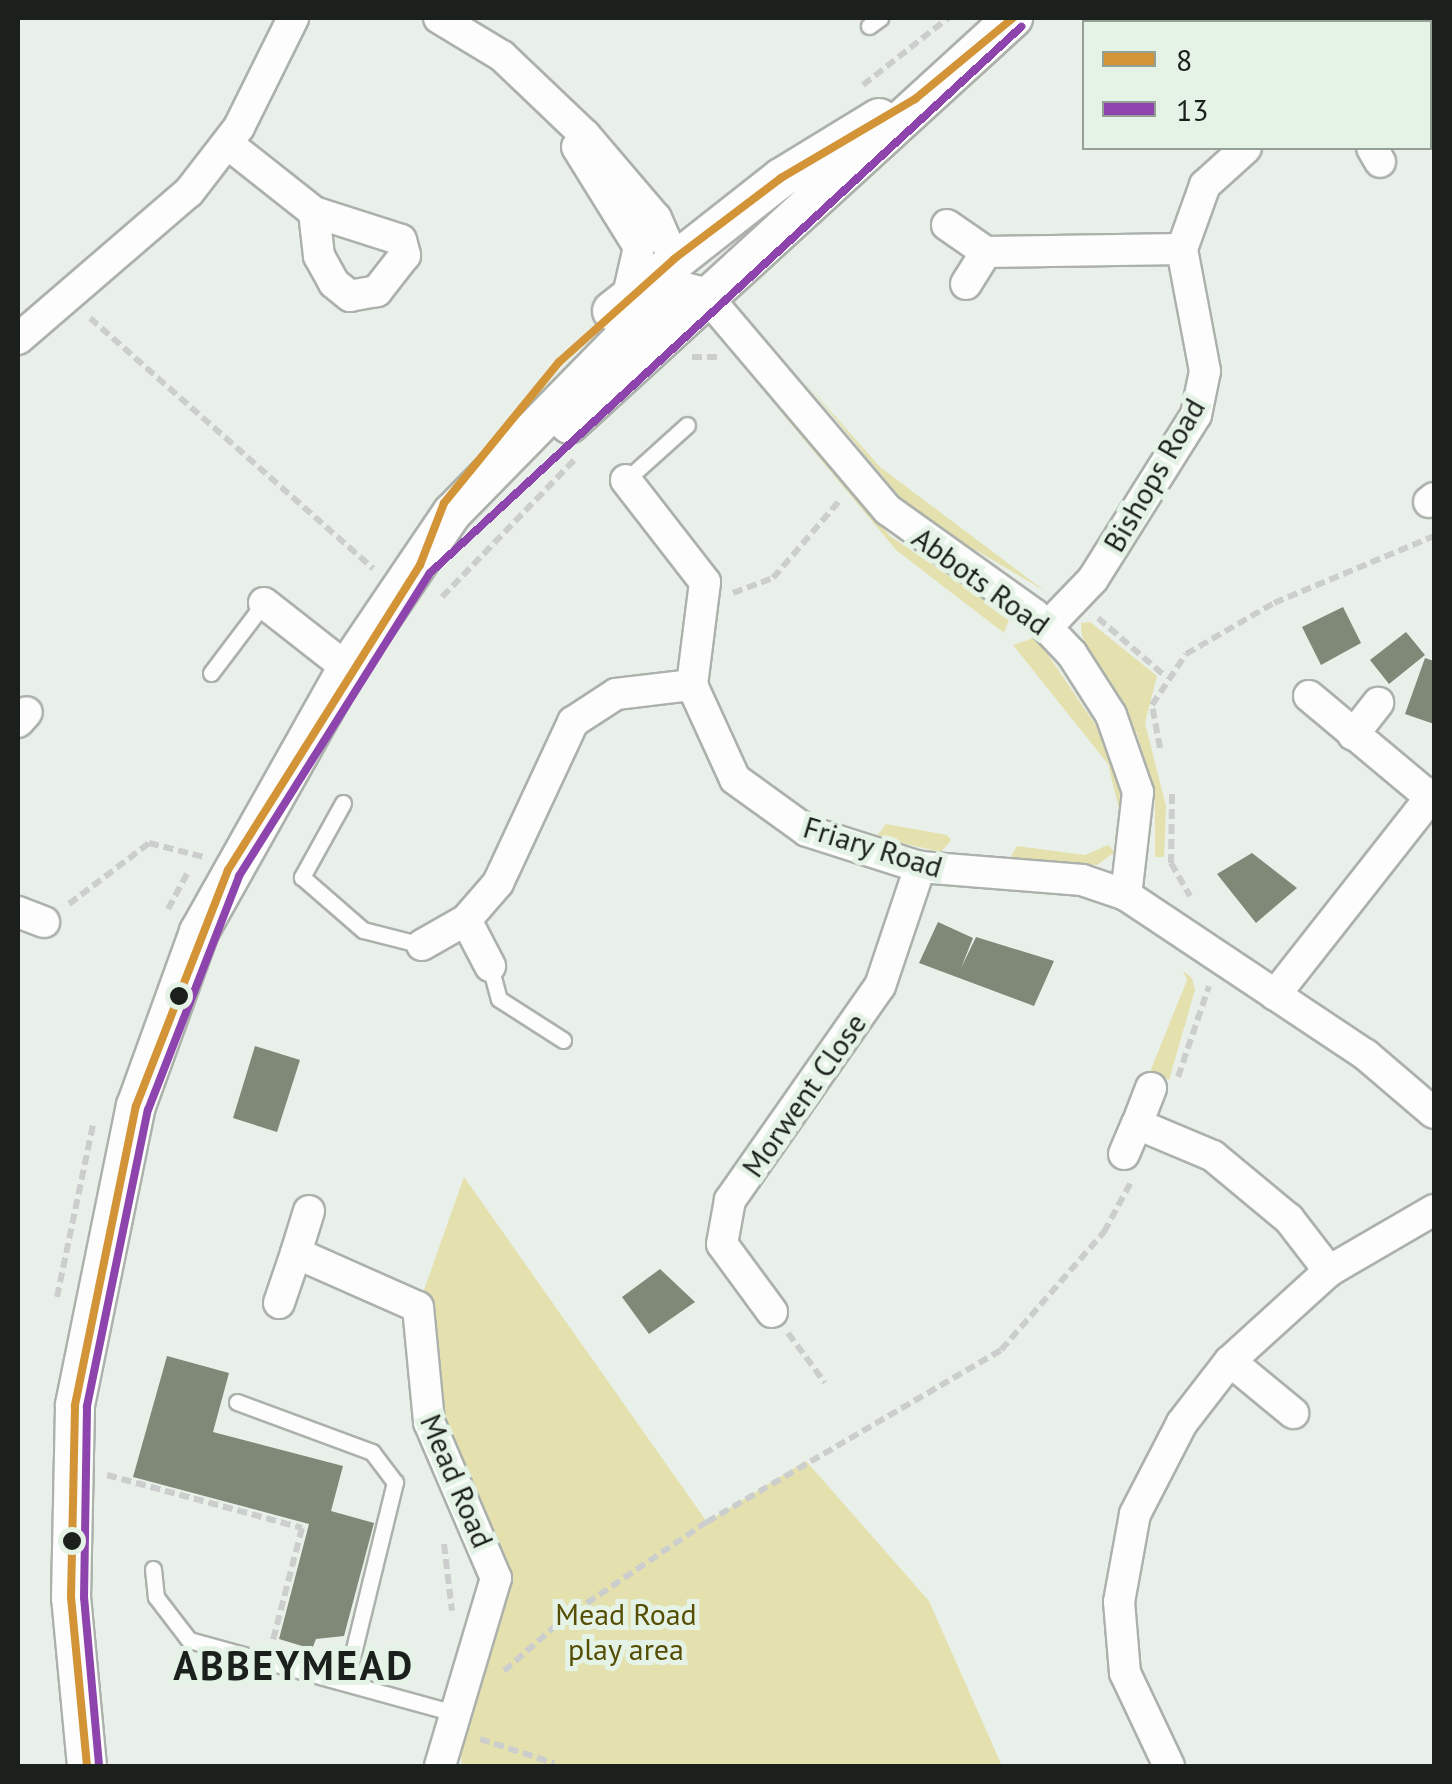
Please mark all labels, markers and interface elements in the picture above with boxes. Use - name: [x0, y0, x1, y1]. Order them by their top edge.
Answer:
- legend: [1082, 20, 1432, 150]
- text: 8: [1176, 40, 1192, 79]
- text: 13: [1176, 90, 1209, 129]
- street label: Bishops Road: [1096, 392, 1212, 558]
- street label: Abbots Road: [906, 519, 1056, 643]
- street label: Friary Road: [799, 809, 947, 885]
- unlabelled marker: [169, 986, 189, 1006]
- street label: Morwent Close: [734, 1006, 874, 1184]
- street label: Mead Road: [413, 1409, 501, 1553]
- unlabelled marker: [62, 1531, 82, 1551]
- park label: Mead Road play area: [555, 1596, 697, 1666]
- district label: ABBEYMEAD: [173, 1641, 415, 1689]

